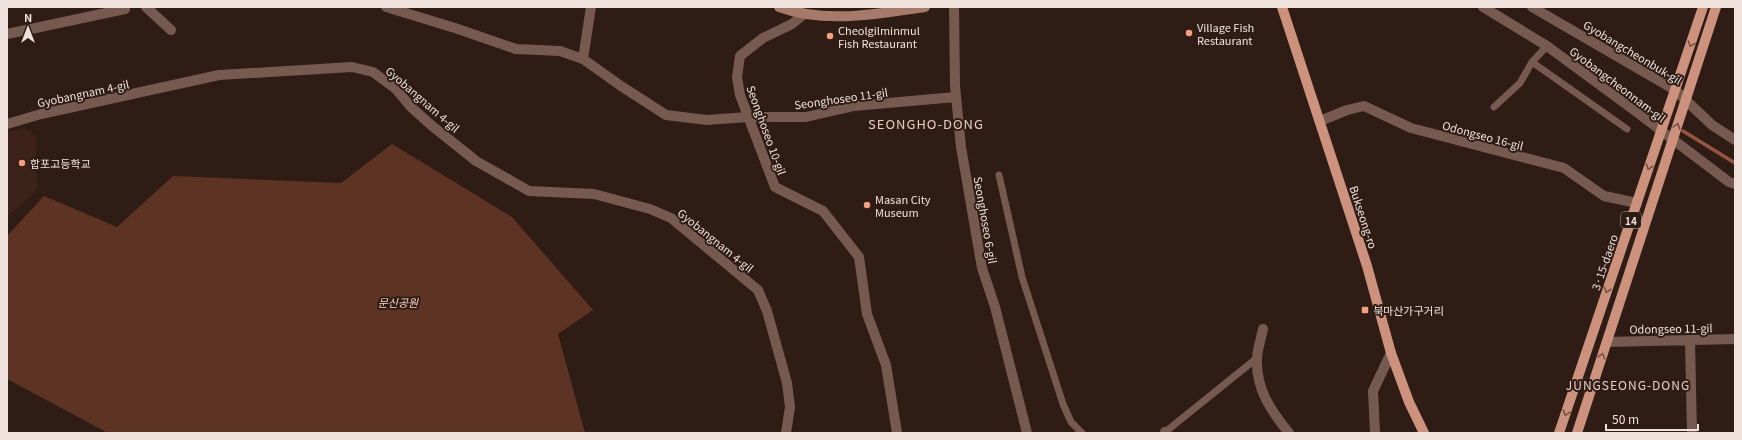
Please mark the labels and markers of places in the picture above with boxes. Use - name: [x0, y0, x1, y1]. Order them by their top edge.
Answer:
- place label: Village Fish Restaurant: [1197, 19, 1254, 48]
- place label: Cheolgilminmul Fish Restaurant: [838, 22, 920, 51]
- marker: Village Fish Restaurant: [1184, 28, 1194, 38]
- marker: Cheolgilminmul Fish Restaurant: [825, 31, 835, 41]
- place label: 합포고등학교: [30, 155, 91, 171]
- marker: 합포고등학교: [17, 158, 27, 168]
- place label: Masan City Museum: [875, 191, 931, 220]
- marker: Masan City Museum: [862, 200, 872, 210]
- place label: 북마산가구거리: [1373, 302, 1444, 318]
- marker: 북마산가구거리: [1360, 305, 1370, 315]

